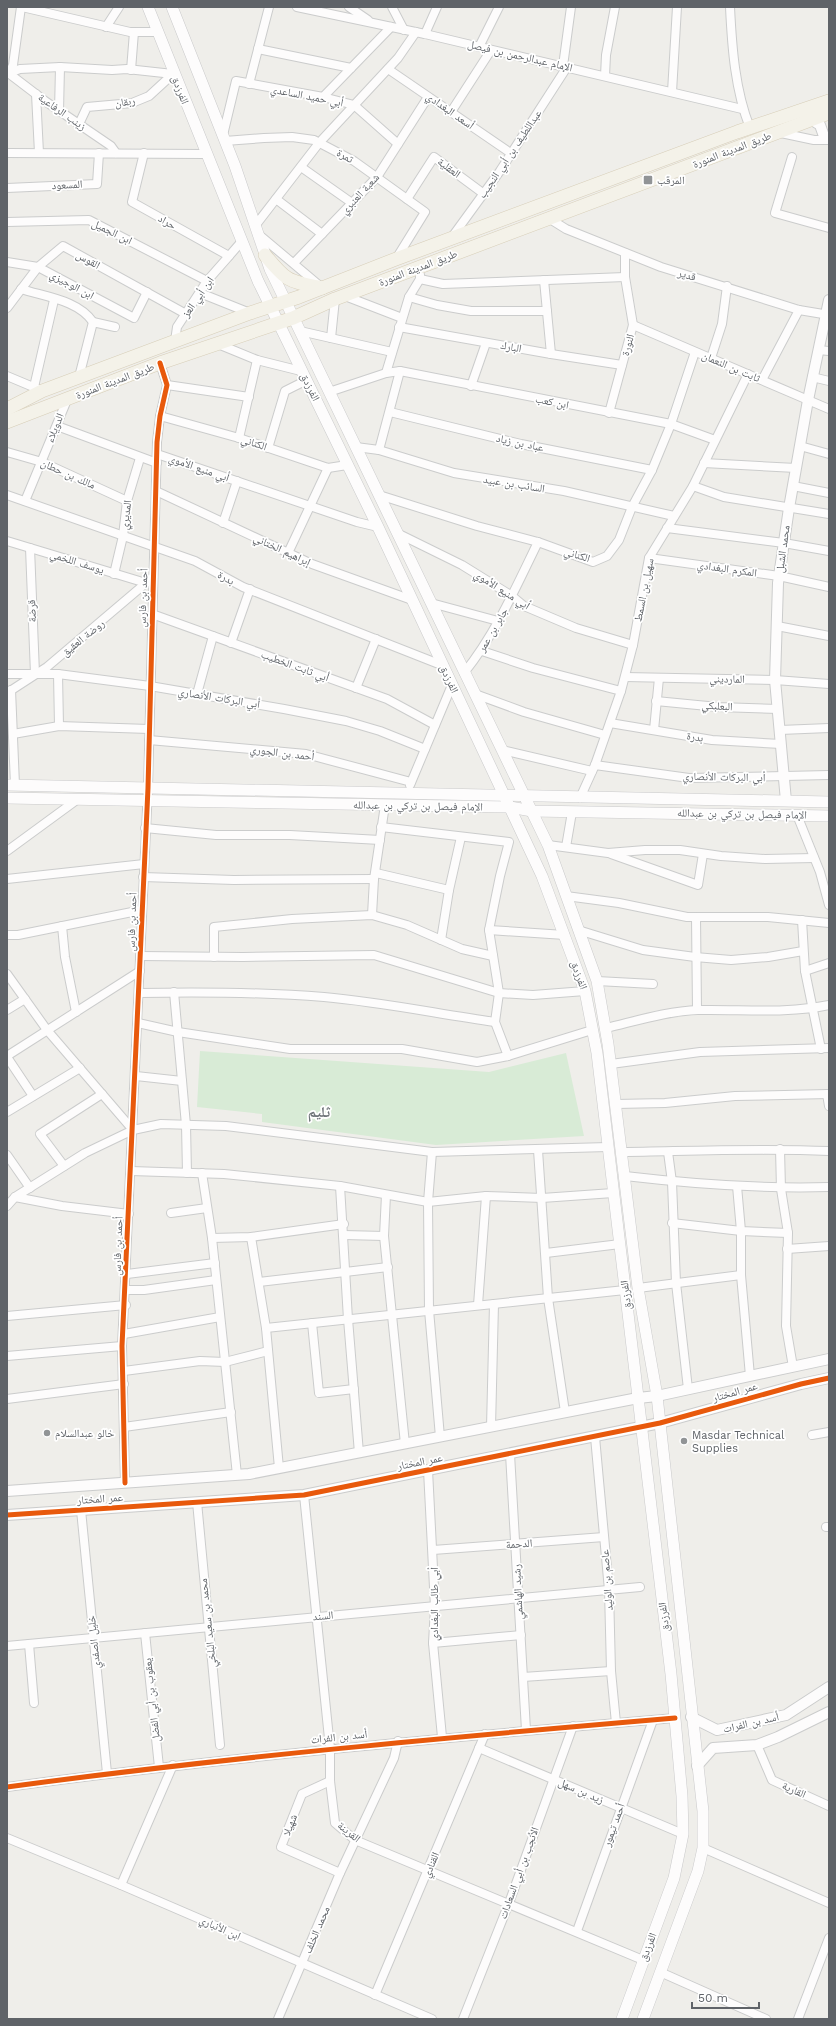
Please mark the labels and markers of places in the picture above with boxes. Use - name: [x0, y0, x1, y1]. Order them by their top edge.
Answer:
- marker: المرقب: [642, 174, 654, 186]
- place label: المرقب: [657, 174, 685, 187]
- place label: خالو عبدالسلام: [55, 1427, 114, 1440]
- marker: خالو عبدالسلام: [42, 1428, 52, 1438]
- place label: Masdar Technical Supplies: [692, 1429, 785, 1455]
- marker: Masdar Technical Supplies: [679, 1436, 689, 1446]

